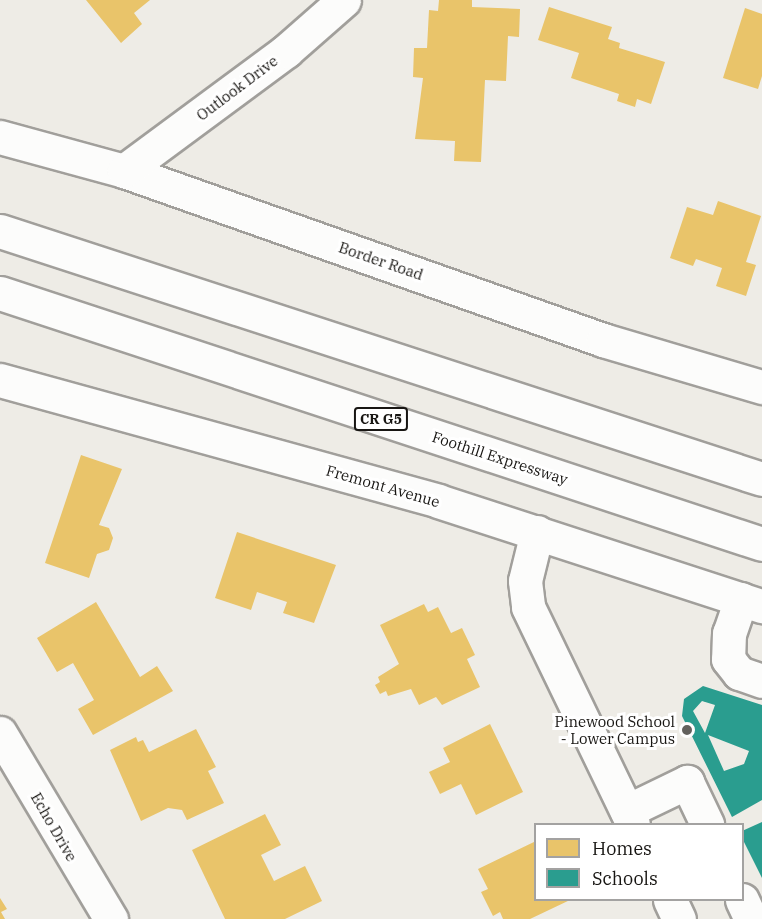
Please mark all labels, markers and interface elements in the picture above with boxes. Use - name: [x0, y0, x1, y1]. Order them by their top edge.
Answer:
- street label: Outlook Drive: [193, 52, 281, 124]
- street label: Border Road: [336, 238, 426, 284]
- road number: CR G5: [352, 408, 410, 430]
- street label: Foothill Expressway: [430, 428, 570, 488]
- street label: Fremont Avenue: [324, 461, 442, 511]
- place label: Pinewood School - Lower Campus: [554, 712, 675, 747]
- marker: Pinewood School - Lower Campus: [680, 723, 694, 737]
- street label: Echo Drive: [27, 789, 81, 865]
- legend: [534, 823, 744, 901]
- text: Homes: [592, 837, 652, 860]
- text: Schools: [592, 867, 658, 890]

